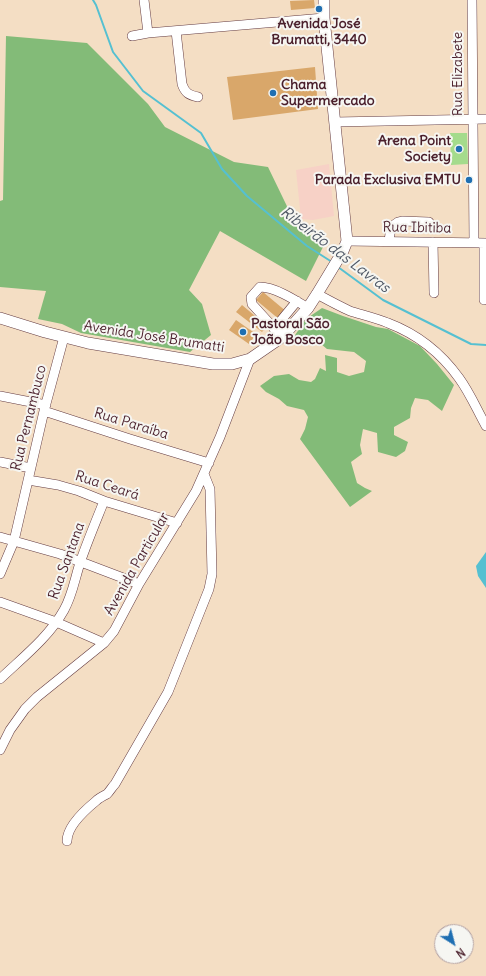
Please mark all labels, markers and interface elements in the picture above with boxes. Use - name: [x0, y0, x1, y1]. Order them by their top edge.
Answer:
- marker: Avenida José Brumatti, 3440: [314, 4, 324, 14]
- place label: Avenida José Brumatti, 3440: [271, 16, 367, 48]
- street label: Rua Elizabete: [450, 32, 466, 116]
- place label: Chama Supermercado: [281, 77, 375, 110]
- marker: Chama Supermercado: [268, 88, 278, 98]
- place label: Arena Point Society: [378, 133, 451, 166]
- marker: Arena Point Society: [454, 144, 464, 154]
- place label: Parada Exclusiva EMTU: [315, 172, 461, 188]
- marker: Parada Exclusiva EMTU: [464, 175, 474, 185]
- water label: Ribeirão das Lavras: [277, 203, 393, 297]
- street label: Rua Ibitiba: [382, 219, 452, 237]
- place label: Pastoral São João Bosco: [251, 316, 330, 348]
- street label: Avenida José Brumatti: [82, 318, 226, 356]
- marker: Pastoral São João Bosco: [238, 327, 248, 337]
- street label: Rua Pernambuco: [8, 363, 50, 473]
- street label: Rua Paraíba: [92, 405, 170, 443]
- street label: Rua Ceará: [73, 468, 141, 504]
- street label: Avenida Particular: [101, 510, 173, 618]
- street label: Rua Santana: [45, 520, 89, 602]
- north arrow: [434, 924, 474, 964]
- text: N: [453, 945, 468, 961]

